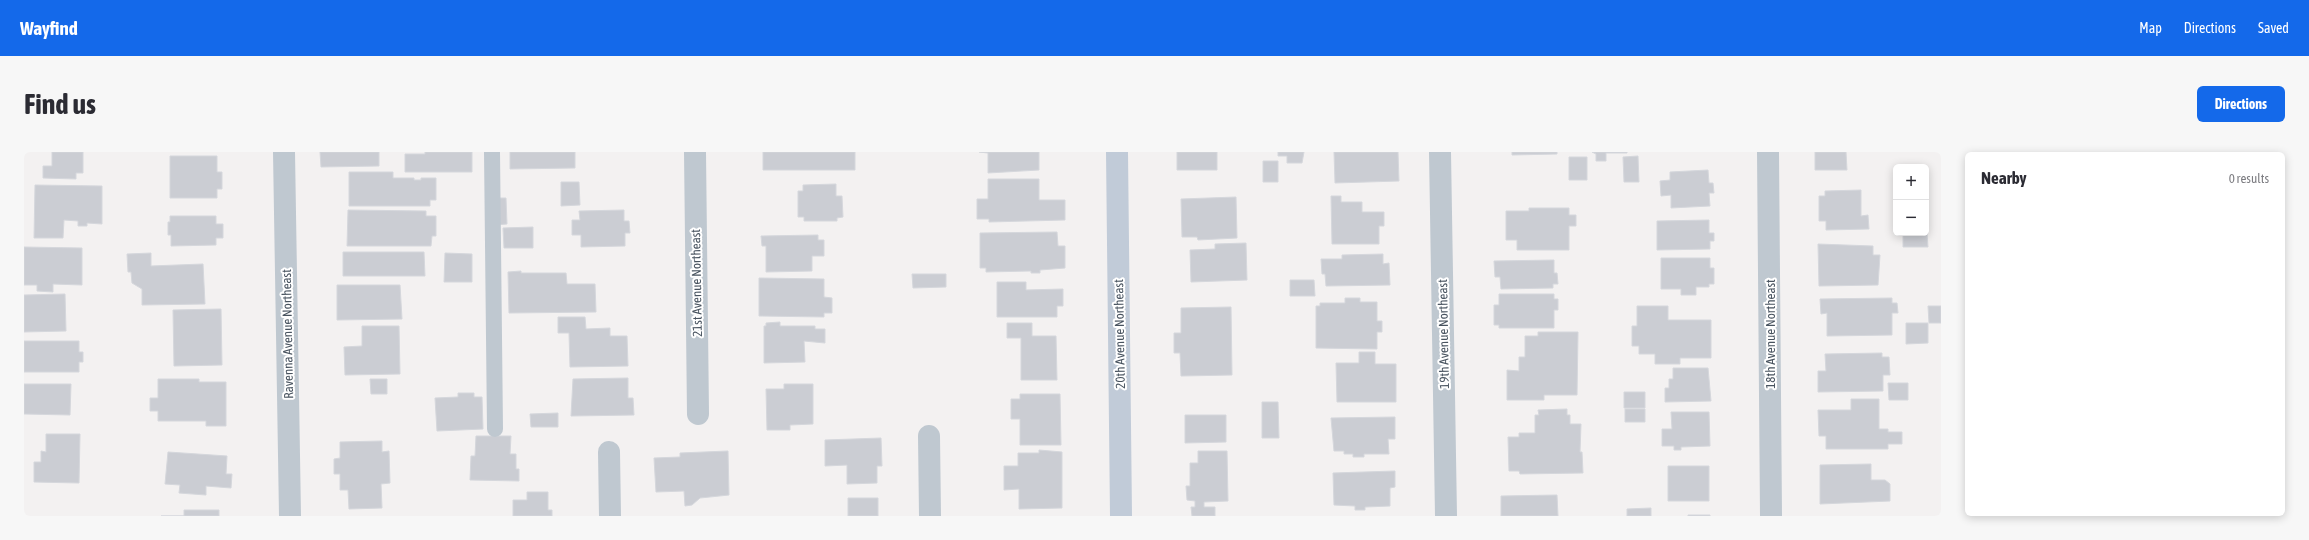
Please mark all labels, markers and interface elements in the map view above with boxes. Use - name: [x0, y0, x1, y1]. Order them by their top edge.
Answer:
- text: Wayfind: [20, 17, 78, 39]
- text: Map: [2139, 20, 2162, 36]
- text: Directions: [2184, 20, 2236, 36]
- text: Saved: [2258, 20, 2289, 36]
- button: Directions: [2197, 86, 2285, 122]
- text: Find us: [24, 88, 96, 120]
- map controls: [1893, 164, 1929, 236]
- button: +: [1893, 164, 1929, 200]
- text: Nearby: [1981, 168, 2027, 188]
- text: 0 results: [2229, 171, 2269, 186]
- button: −: [1893, 200, 1929, 236]
- street label: 21st Avenue Northeast: [688, 229, 705, 337]
- street label: Ravenna Avenue Northeast: [279, 269, 296, 399]
- street label: 20th Avenue Northeast: [1111, 279, 1128, 389]
- street label: 19th Avenue Northeast: [1435, 279, 1452, 389]
- street label: 18th Avenue Northeast: [1763, 279, 1778, 389]

